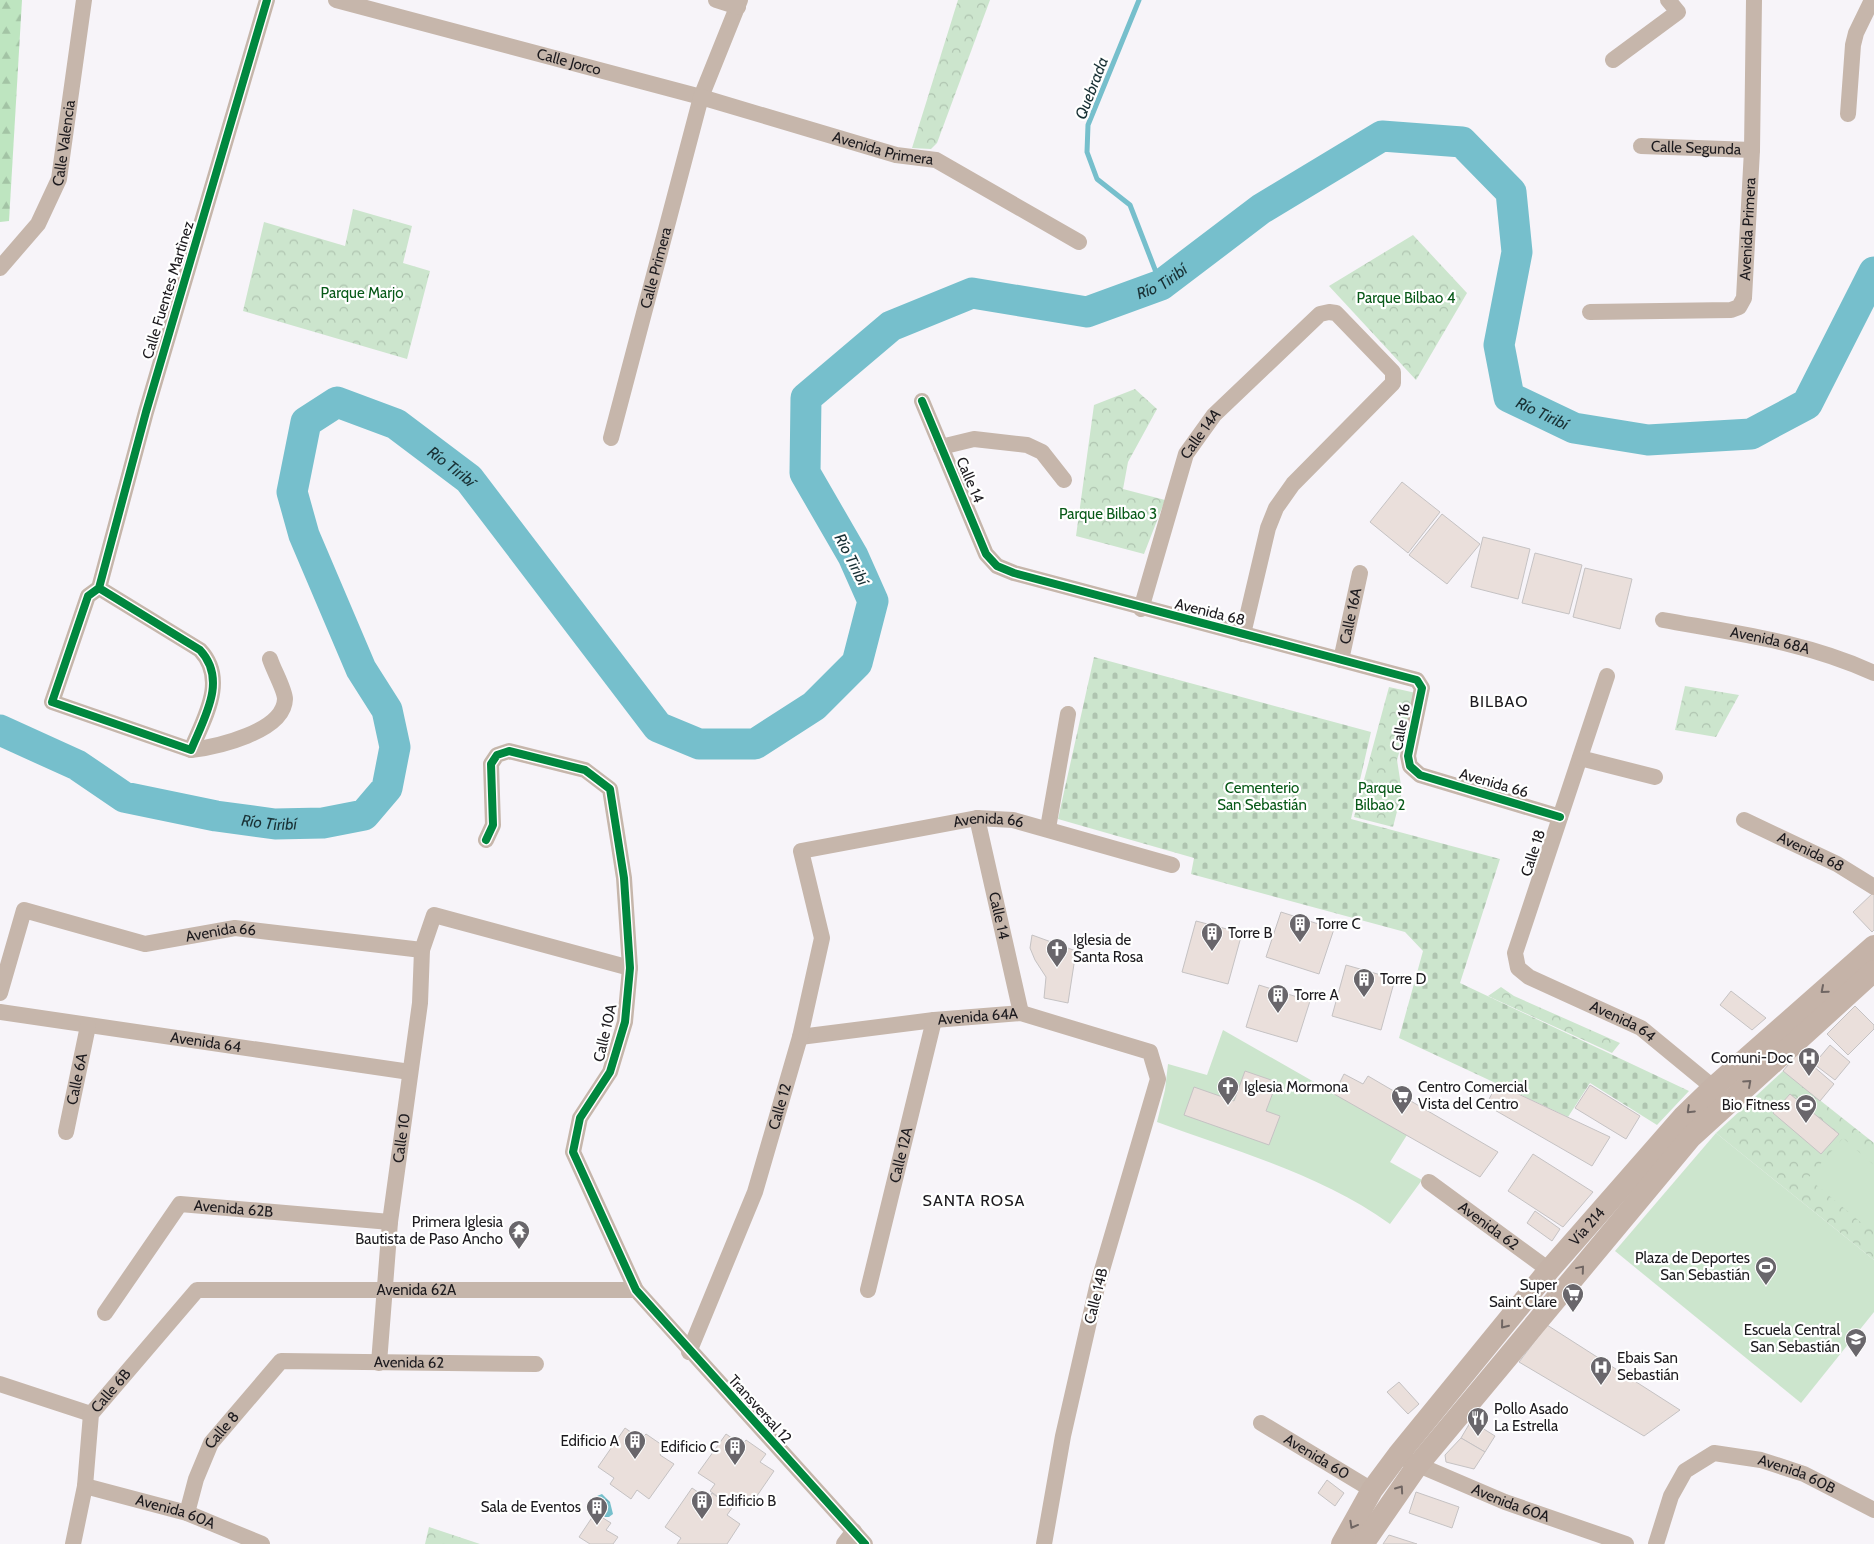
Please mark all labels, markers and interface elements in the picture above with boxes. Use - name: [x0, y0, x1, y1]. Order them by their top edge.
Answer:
- street label: Calle Jorco: [535, 45, 603, 79]
- water label: Quebrada: [1071, 54, 1112, 122]
- street label: Calle Valencia: [48, 98, 79, 189]
- street label: Avenida Primera: [830, 128, 935, 169]
- street label: Calle Segunda: [1651, 137, 1742, 159]
- street label: Avenida Primera: [1736, 176, 1760, 281]
- street label: Calle Fuentes Martìnez: [138, 219, 198, 361]
- street label: Calle Primera: [637, 224, 675, 311]
- water label: Río Tiribí: [1134, 259, 1192, 303]
- park label: Parque Marjo: [321, 284, 403, 302]
- park label: Parque Bilbao 4: [1357, 289, 1456, 307]
- water label: Río Tiribí: [1513, 393, 1573, 435]
- street label: Calle 14A: [1176, 404, 1225, 463]
- water label: Río Tiribí: [424, 442, 481, 492]
- street label: Calle 14: [952, 454, 988, 506]
- park label: Parque Bilbao 3: [1059, 505, 1157, 523]
- water label: Río Tiribí: [830, 530, 873, 590]
- street label: Calle 16A: [1336, 585, 1366, 646]
- street label: Avenida 68: [1173, 595, 1247, 629]
- street label: Avenida 68A: [1729, 623, 1813, 658]
- district label: BILBAO: [1469, 692, 1529, 711]
- street label: Calle 16: [1388, 702, 1414, 752]
- street label: Avenida 66: [1457, 765, 1531, 801]
- park label: Cementerio San Sebastián: [1217, 779, 1307, 814]
- park label: Parque Bilbao 2: [1355, 779, 1405, 814]
- street label: Avenida 66: [952, 809, 1026, 832]
- water label: Río Tiribí: [240, 811, 299, 834]
- street label: Calle 18: [1517, 827, 1549, 879]
- street label: Avenida 68: [1775, 828, 1848, 875]
- street label: Calle 14: [985, 890, 1013, 941]
- building icon: Torre C: [1288, 912, 1312, 943]
- place label: Torre C: [1316, 915, 1361, 933]
- street label: Avenida 66: [184, 919, 257, 946]
- building icon: Torre B: [1200, 921, 1224, 952]
- place label: Torre B: [1228, 924, 1272, 942]
- place label: Iglesia de Santa Rosa: [1073, 931, 1144, 966]
- church icon: Iglesia de Santa Rosa: [1045, 937, 1069, 968]
- building icon: Torre D: [1352, 967, 1376, 998]
- place label: Torre D: [1380, 970, 1426, 988]
- building icon: Torre A: [1266, 983, 1290, 1014]
- one-way arrow: [1821, 984, 1830, 993]
- place label: Torre A: [1294, 986, 1339, 1004]
- street label: Avenida 64: [1587, 997, 1659, 1045]
- street label: Calle 10A: [590, 1002, 621, 1064]
- street label: Avenida 64A: [937, 1004, 1019, 1029]
- street label: Avenida 64: [169, 1028, 243, 1056]
- hospital icon: Comuni-Doc: [1797, 1046, 1821, 1077]
- place label: Comuni-Doc: [1711, 1049, 1793, 1067]
- street label: Calle 6A: [63, 1051, 91, 1107]
- church icon: Iglesia Mormona: [1216, 1075, 1240, 1106]
- place label: Iglesia Mormona: [1244, 1078, 1349, 1096]
- place label: Centro Comercial Vista del Centro: [1418, 1078, 1528, 1113]
- one-way arrow: [1742, 1080, 1751, 1089]
- street label: Calle 12: [765, 1081, 795, 1132]
- supermarket icon: Centro Comercial Vista del Centro: [1390, 1084, 1414, 1115]
- sports icon: Bio Fitness: [1794, 1093, 1818, 1124]
- place label: Bio Fitness: [1722, 1096, 1790, 1114]
- one-way arrow: [1687, 1104, 1696, 1113]
- street label: Calle 10: [389, 1112, 414, 1164]
- street label: Calle 12A: [886, 1125, 917, 1185]
- district label: SANTA ROSA: [923, 1191, 1025, 1210]
- street label: Avenida 62B: [193, 1196, 274, 1221]
- street label: Avenida 62: [1455, 1198, 1523, 1254]
- street label: Vía 214: [1565, 1203, 1609, 1249]
- place label: Primera Iglesia Bautista de Paso Ancho: [355, 1213, 504, 1248]
- temple icon: Primera Iglesia Bautista de Paso Ancho: [507, 1219, 531, 1250]
- place label: Plaza de Deportes San Sebastián: [1635, 1249, 1750, 1284]
- sports icon: Plaza de Deportes San Sebastián: [1754, 1255, 1778, 1286]
- street label: Calle 14B: [1080, 1266, 1112, 1326]
- one-way arrow: [1575, 1266, 1584, 1275]
- place label: Super Saint Clare: [1489, 1276, 1557, 1311]
- street label: Avenida 62A: [376, 1281, 457, 1299]
- supermarket icon: Super Saint Clare: [1561, 1282, 1585, 1313]
- one-way arrow: [1500, 1320, 1509, 1329]
- place label: Escuela Central San Sebastián: [1744, 1321, 1840, 1356]
- school or university icon: Escuela Central San Sebastián: [1844, 1327, 1868, 1358]
- place label: Ebais San Sebastián: [1617, 1349, 1679, 1384]
- street label: Avenida 62: [374, 1353, 445, 1372]
- hospital icon: Ebais San Sebastián: [1589, 1355, 1613, 1386]
- street label: Calle 6B: [87, 1365, 135, 1416]
- street label: Transversal 12: [725, 1371, 795, 1447]
- place label: Pollo Asado La Estrella: [1494, 1400, 1569, 1435]
- restaurant icon: Pollo Asado La Estrella: [1466, 1406, 1490, 1437]
- street label: Calle 8: [201, 1408, 243, 1451]
- building icon: Edificio A: [623, 1429, 647, 1460]
- street label: Avenida 60: [1281, 1430, 1353, 1483]
- place label: Edificio A: [560, 1432, 620, 1450]
- building icon: Edificio C: [723, 1435, 747, 1466]
- place label: Edificio C: [660, 1438, 719, 1456]
- street label: Avenida 60B: [1756, 1451, 1839, 1498]
- street label: Avenida 60A: [1469, 1480, 1553, 1526]
- one-way arrow: [1394, 1485, 1403, 1495]
- building icon: Edificio B: [690, 1489, 714, 1520]
- street label: Avenida 60A: [134, 1491, 218, 1533]
- place label: Edificio B: [718, 1492, 776, 1510]
- building icon: Sala de Eventos: [585, 1495, 609, 1526]
- place label: Sala de Eventos: [481, 1498, 581, 1516]
- one-way arrow: [1350, 1519, 1360, 1528]

